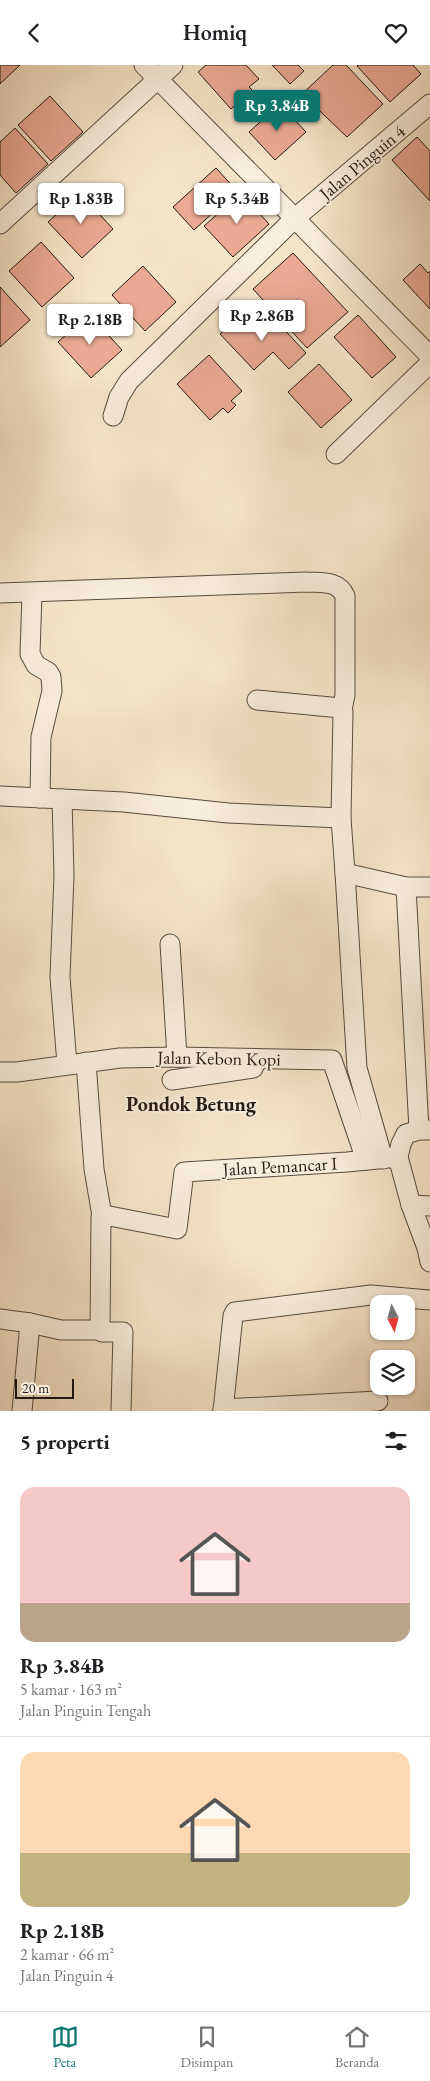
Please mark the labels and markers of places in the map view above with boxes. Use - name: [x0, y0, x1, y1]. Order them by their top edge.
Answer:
- pin: Rp 3.84B: [225, 89, 329, 132]
- pin: Rp 1.83B: [29, 183, 133, 225]
- pin: Rp 5.34B: [185, 183, 289, 225]
- pin: Rp 2.86B: [210, 299, 314, 342]
- pin: Rp 2.18B: [38, 303, 142, 346]

